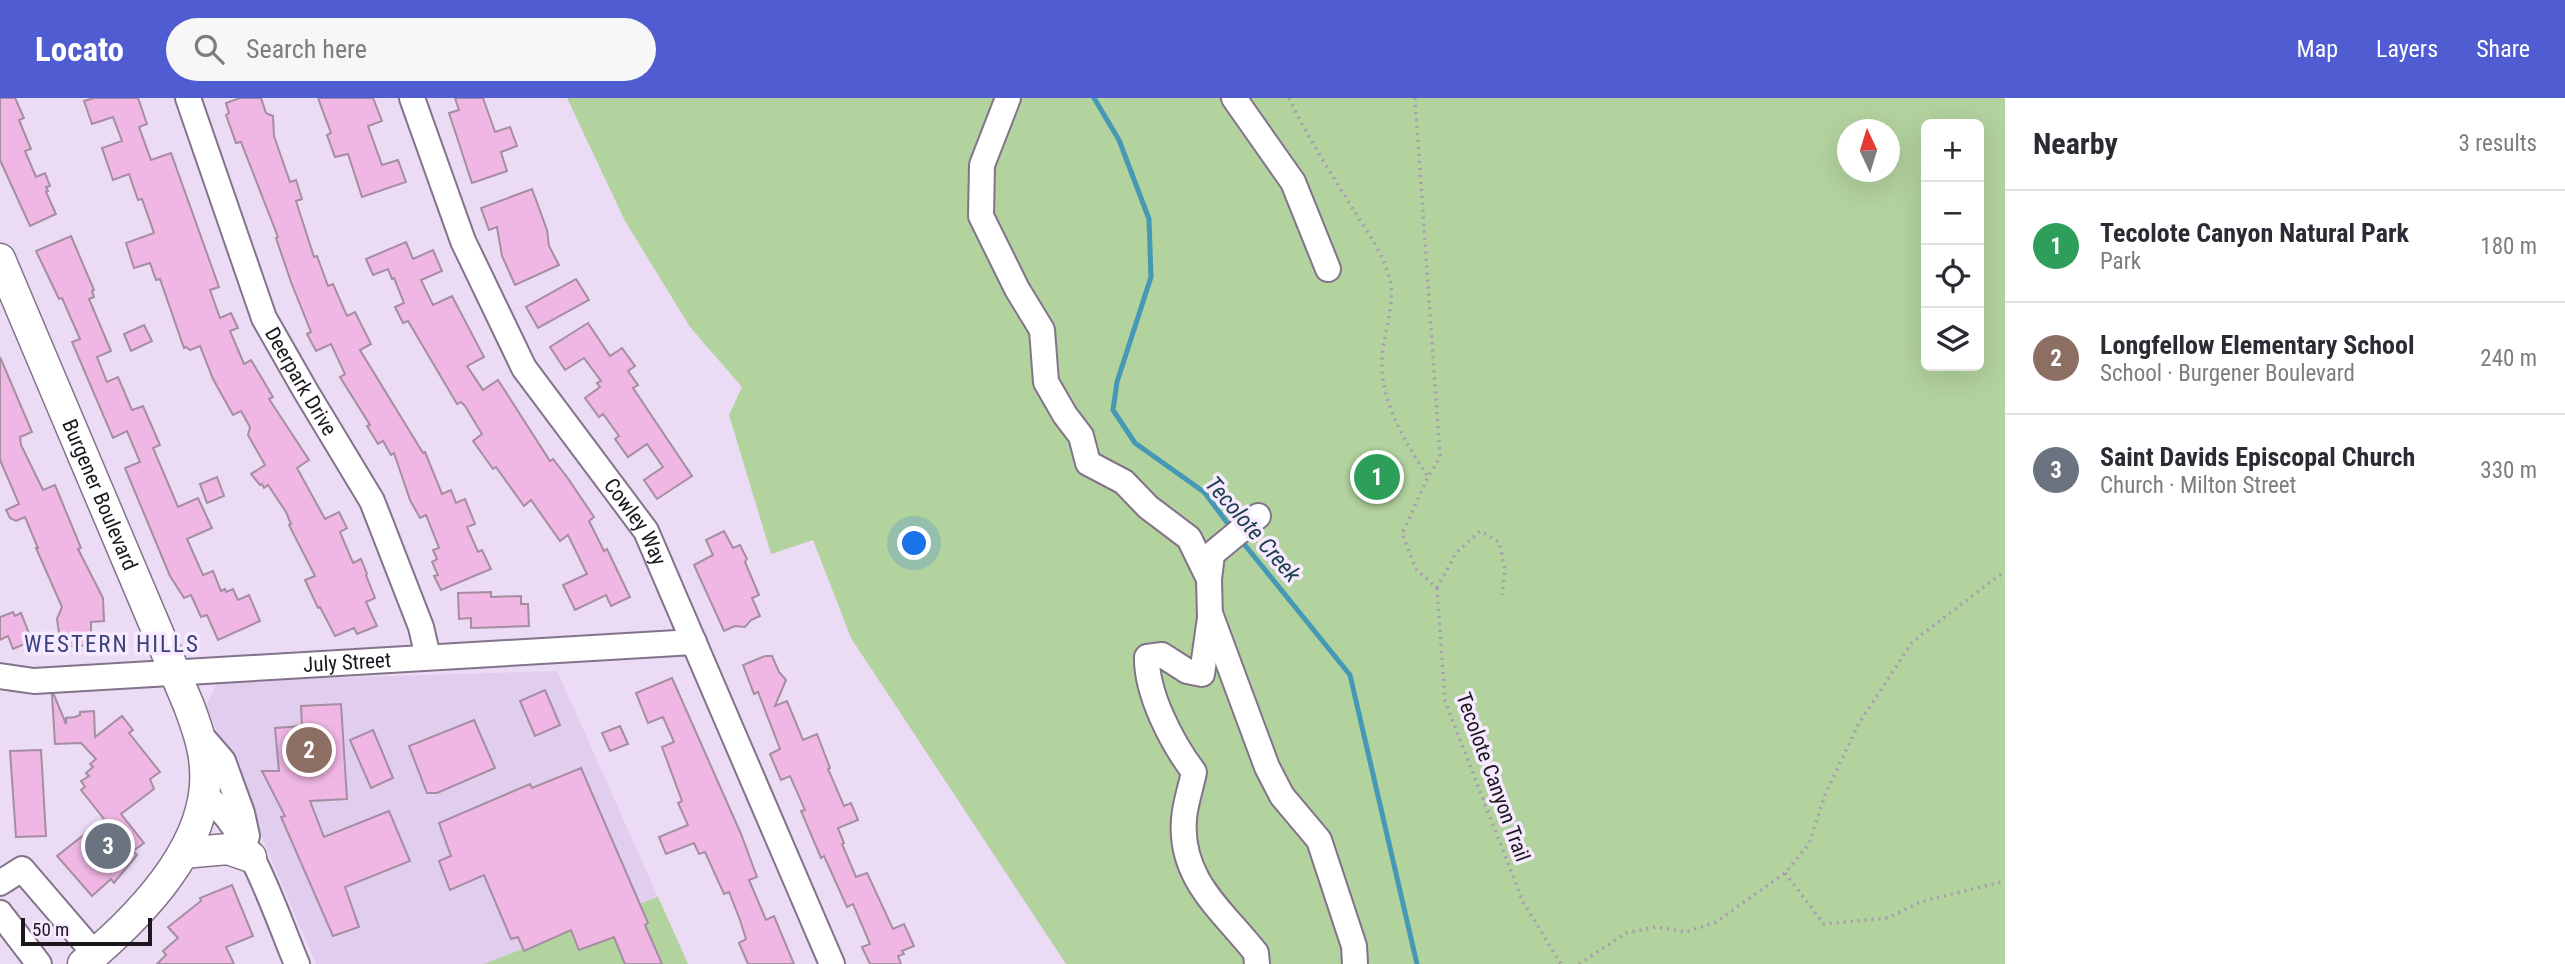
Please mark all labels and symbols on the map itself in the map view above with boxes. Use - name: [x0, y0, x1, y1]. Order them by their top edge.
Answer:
- north arrow: [1837, 119, 1900, 182]
- street label: Deerpark Drive: [260, 323, 342, 440]
- street label: Burgener Boulevard: [57, 416, 142, 574]
- pin: 1: [1354, 451, 1400, 503]
- water label: Tecolote Creek: [1199, 471, 1306, 588]
- street label: Cowley Way: [599, 474, 671, 569]
- your location: [897, 526, 931, 560]
- district label: WESTERN HILLS: [24, 631, 200, 658]
- street label: July Street: [302, 648, 392, 677]
- street label: Tecolote Canyon Trail: [1451, 689, 1535, 865]
- pin: 2: [286, 724, 332, 776]
- pin: 3: [85, 820, 131, 872]
- scale bar: [21, 915, 152, 947]

